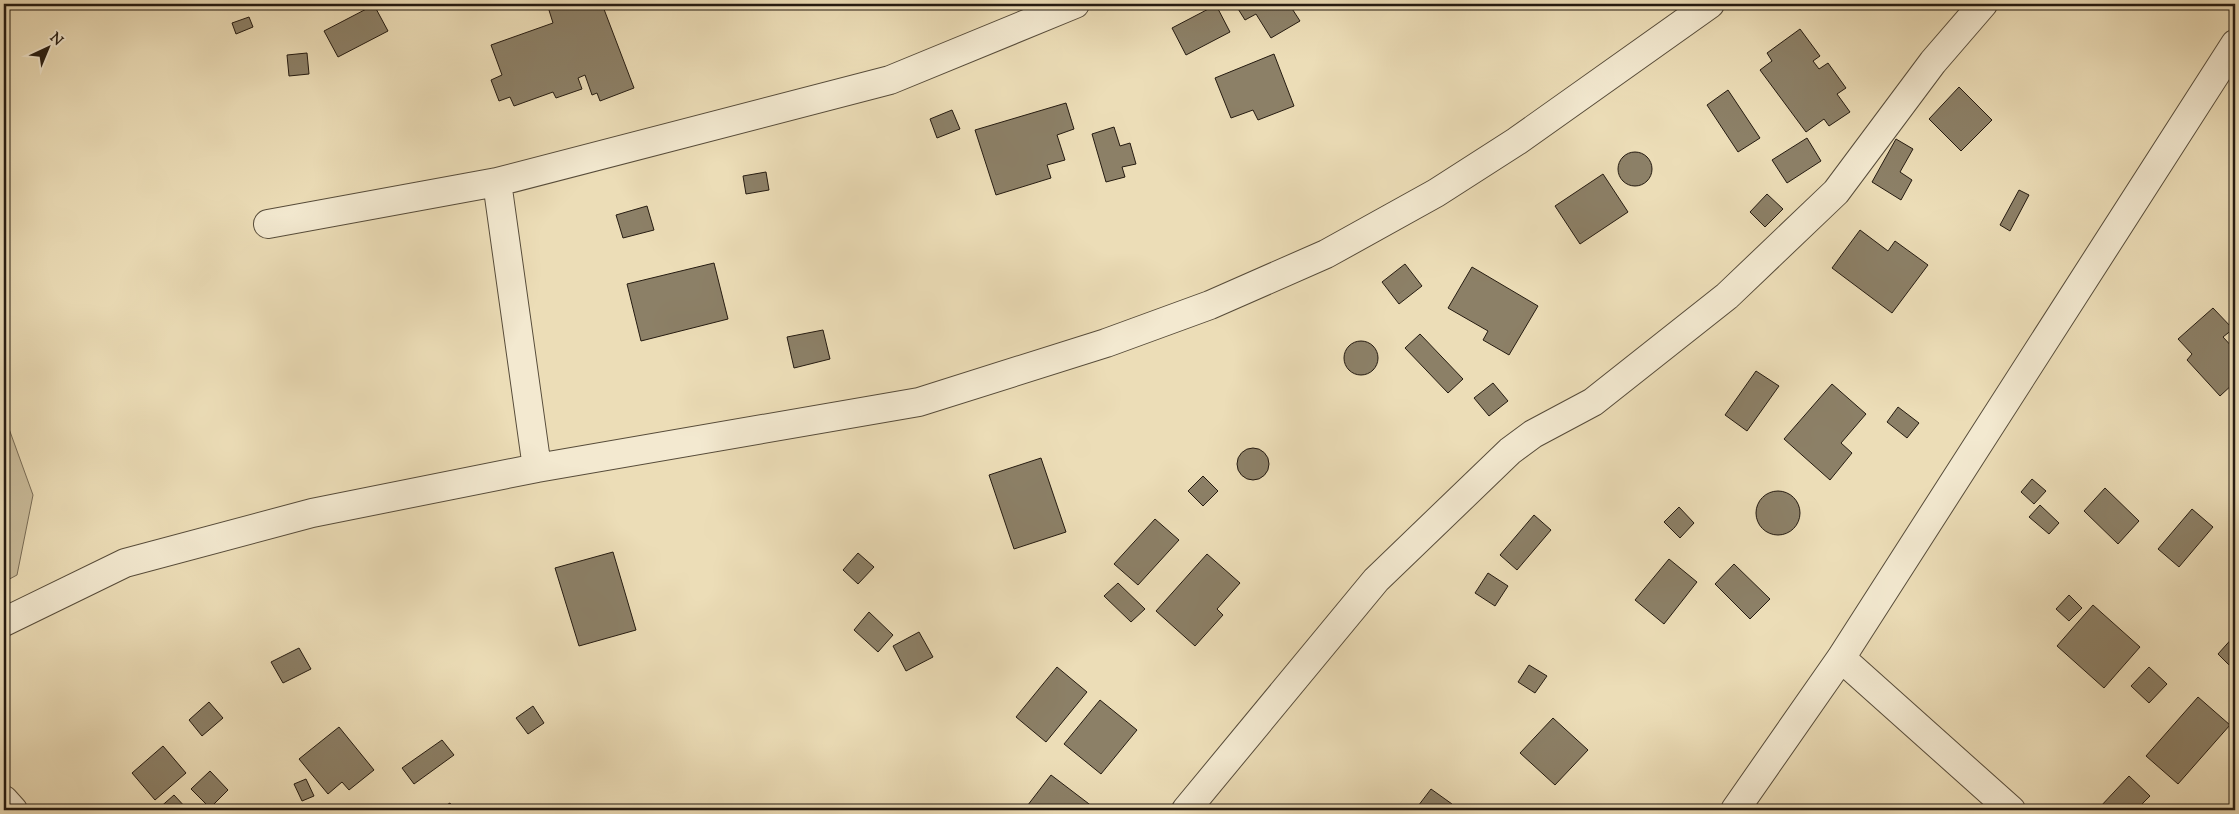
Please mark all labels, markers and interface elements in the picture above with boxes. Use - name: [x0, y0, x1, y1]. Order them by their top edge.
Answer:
- north arrow: [22, 22, 72, 72]
- text: N: [45, 29, 67, 51]

